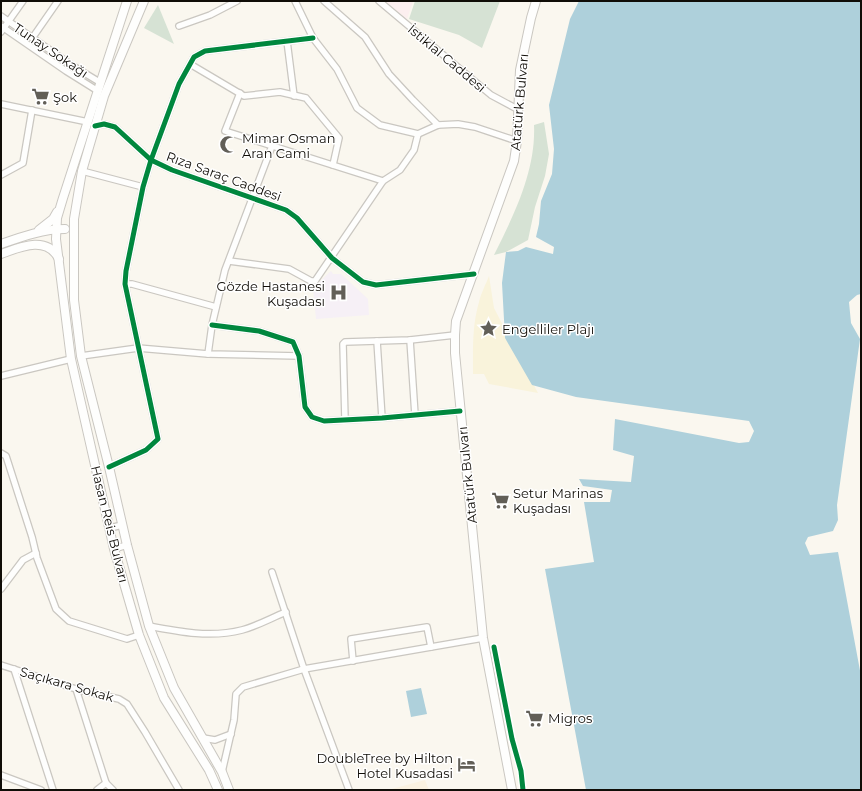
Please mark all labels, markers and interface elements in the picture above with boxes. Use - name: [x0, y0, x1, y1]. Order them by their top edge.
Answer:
- street label: Tunay Sokağı: [11, 19, 91, 81]
- street label: İstiklal Caddesi: [405, 21, 489, 95]
- street label: Atatürk Bulvarı: [507, 53, 531, 151]
- supermarket icon: Şok: [30, 87, 50, 107]
- place label: Şok: [53, 89, 77, 105]
- place label: Mimar Osman Aran Cami: [242, 130, 336, 161]
- mosque icon: Mimar Osman Aran Cami: [219, 135, 239, 155]
- street label: Rıza Saraç Caddesi: [164, 148, 284, 204]
- place label: Gözde Hastanesi Kuşadası: [217, 278, 325, 309]
- hospital icon: Gözde Hastanesi Kuşadası: [328, 283, 348, 303]
- place icon: Engelliler Plajı: [479, 319, 499, 339]
- place label: Engelliler Plajı: [502, 321, 594, 337]
- street label: Atatürk Bulvarı: [454, 426, 480, 524]
- street label: Hasan Reis Bulvarı: [88, 464, 132, 584]
- place label: Setur Marinas Kuşadası: [513, 485, 603, 516]
- supermarket icon: Setur Marinas Kuşadası: [490, 490, 510, 510]
- street label: Saçıkara Sokak: [18, 663, 116, 705]
- supermarket icon: Migros: [525, 708, 545, 728]
- place label: Migros: [548, 710, 592, 726]
- place label: DoubleTree by Hilton Hotel Kusadasi: [317, 750, 453, 781]
- hotel icon: DoubleTree by Hilton Hotel Kusadasi: [456, 755, 476, 775]

